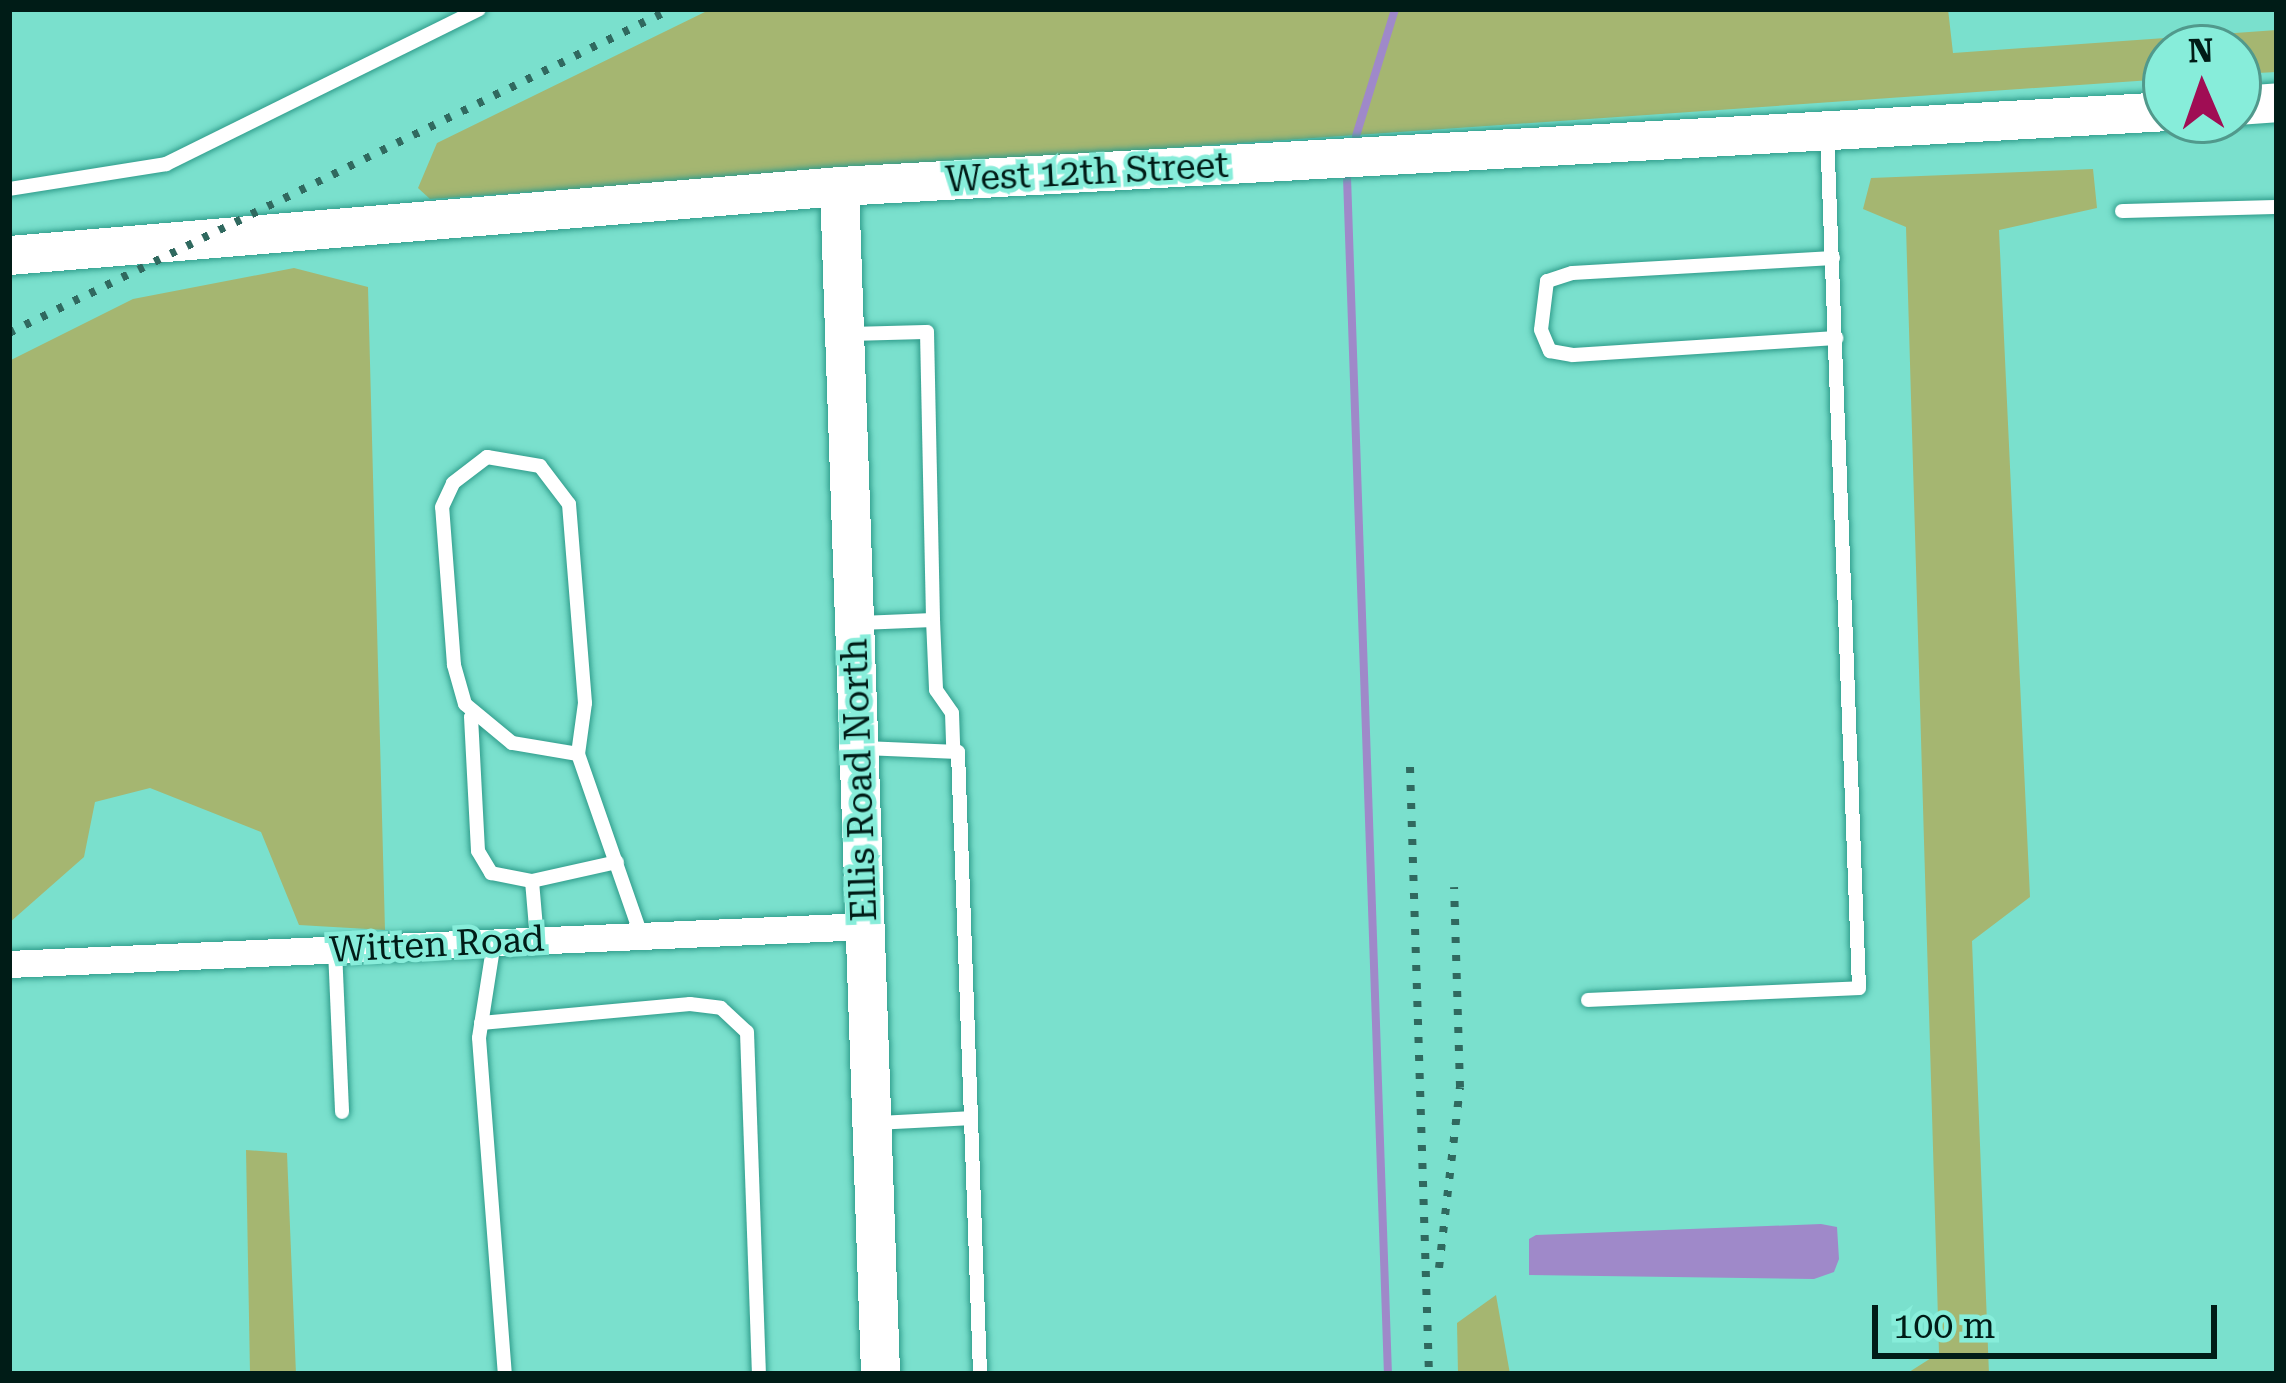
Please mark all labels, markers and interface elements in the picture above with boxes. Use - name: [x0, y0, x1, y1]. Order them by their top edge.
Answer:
- north arrow: [2142, 24, 2262, 144]
- text: N: [2187, 31, 2214, 70]
- street label: West 12th Street: [944, 144, 1230, 202]
- street label: Ellis Road North: [833, 638, 887, 922]
- street label: Witten Road: [328, 918, 546, 972]
- scale bar: [1878, 1281, 2223, 1355]
- text: 100 m: [1893, 1305, 1995, 1347]

